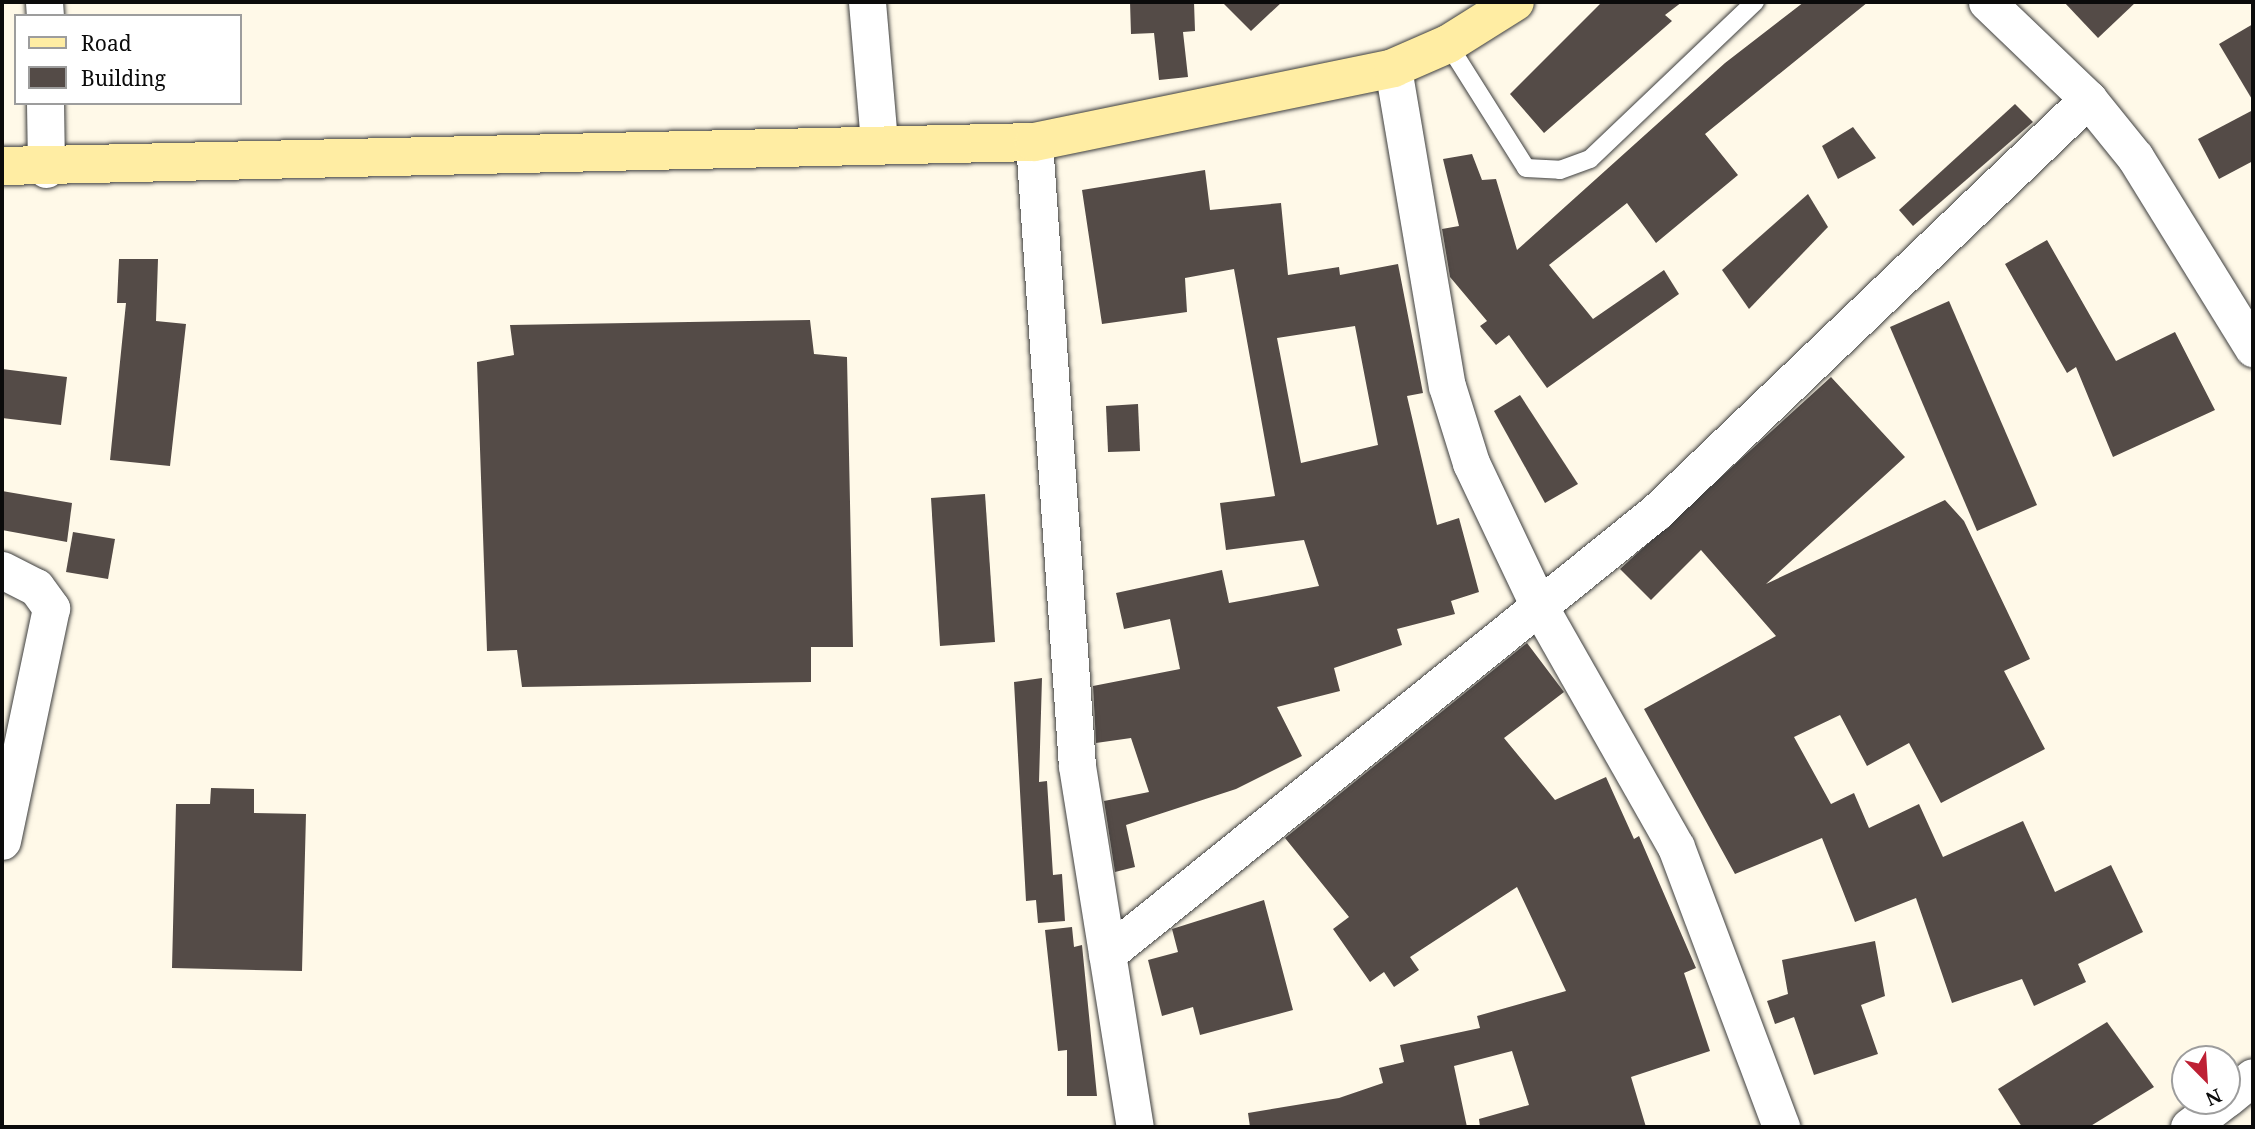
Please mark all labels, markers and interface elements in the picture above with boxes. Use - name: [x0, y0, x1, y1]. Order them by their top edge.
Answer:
- legend: [14, 14, 242, 105]
- text: Road: [81, 29, 132, 57]
- text: Building: [81, 64, 166, 92]
- north arrow: [2171, 1045, 2241, 1115]
- text: N: [2202, 1082, 2226, 1112]

